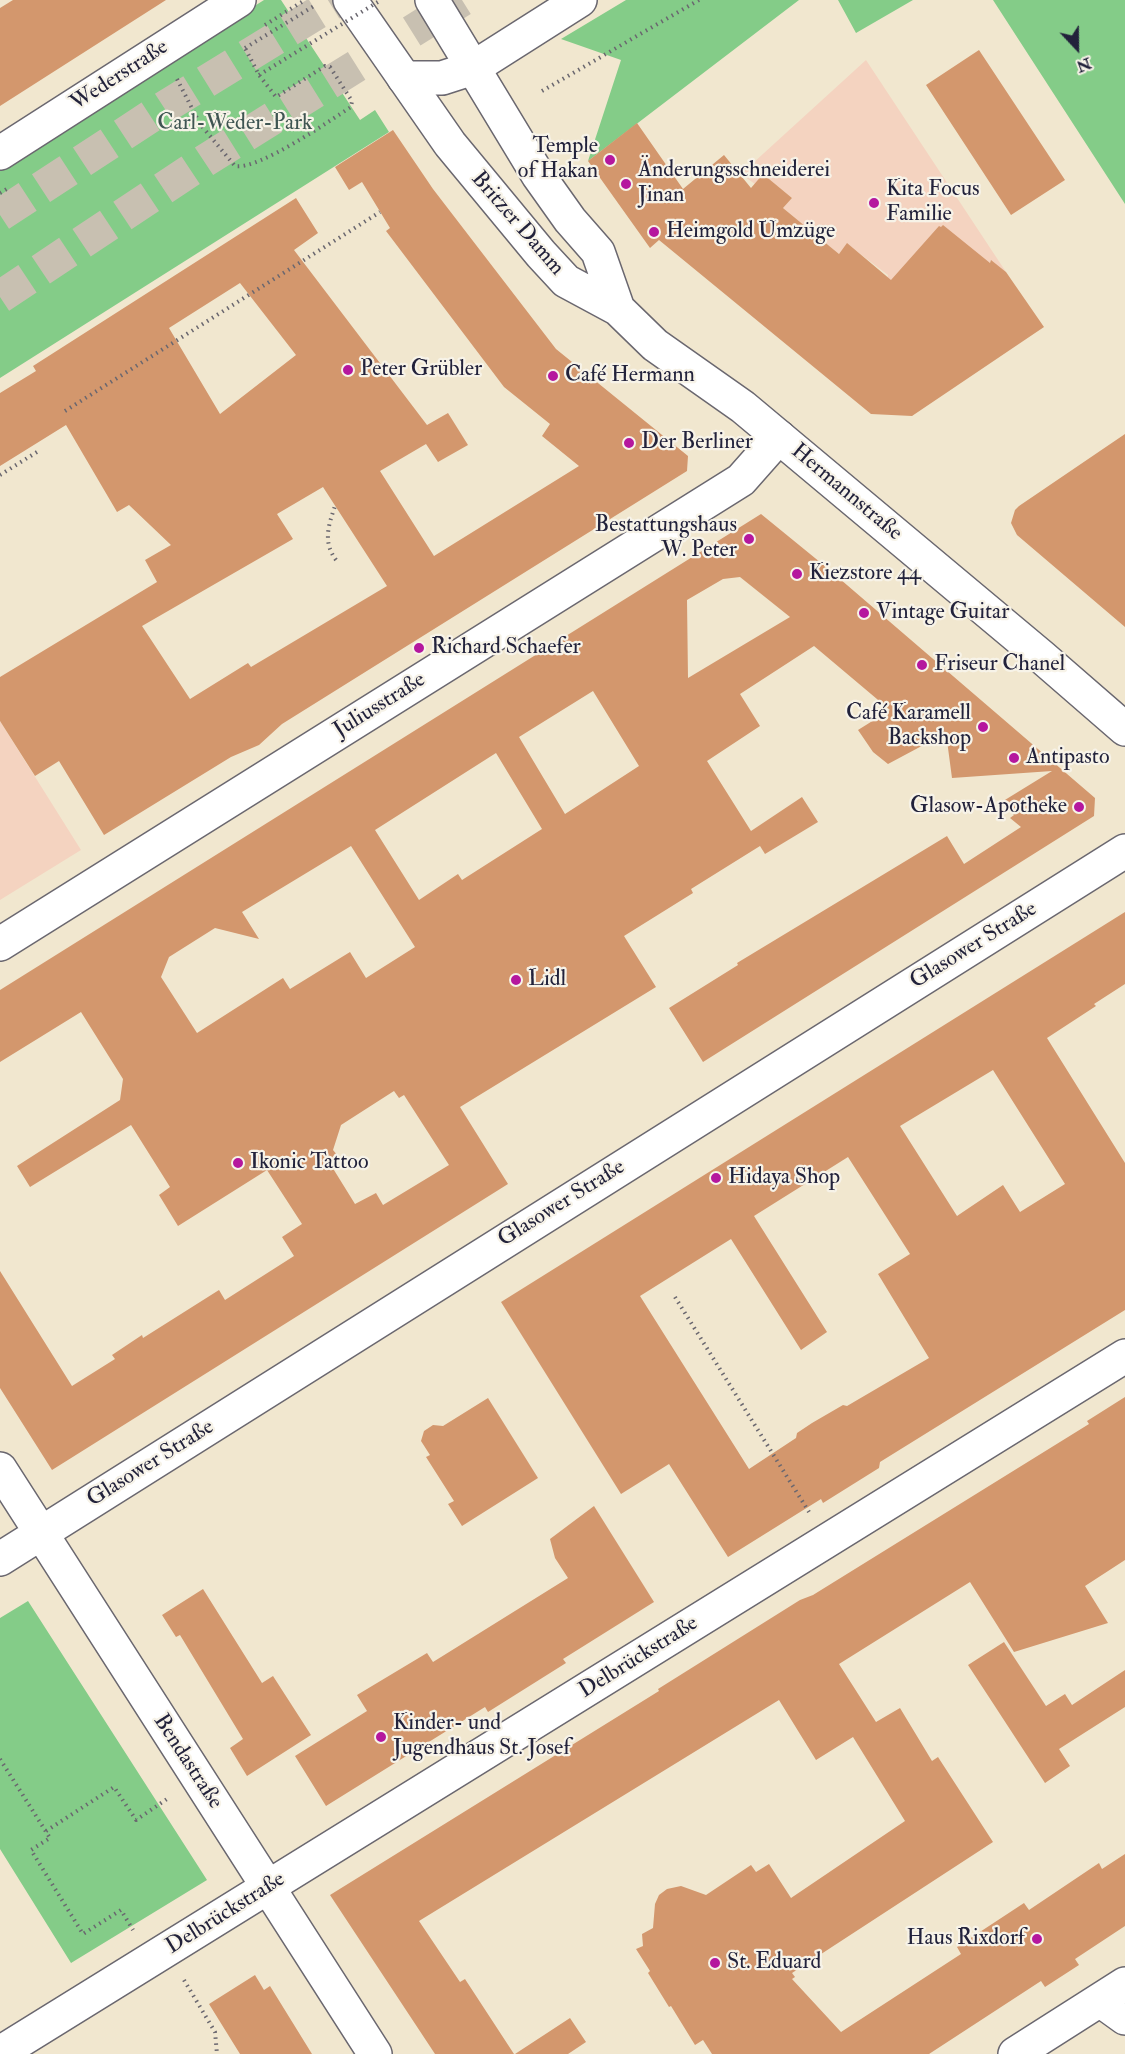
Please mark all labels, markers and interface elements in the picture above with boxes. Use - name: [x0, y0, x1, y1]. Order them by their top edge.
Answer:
- north arrow: [1047, 18, 1107, 78]
- street label: Wederstraße: [66, 35, 174, 117]
- text: N: [1073, 53, 1094, 77]
- park label: Carl-Weder-Park: [157, 111, 313, 137]
- place label: Temple of Hakan: [518, 134, 598, 186]
- marker: Temple of Hakan: [603, 153, 617, 167]
- place label: Änderungsschneiderei Jinan: [638, 158, 830, 210]
- street label: Britzer Damm: [465, 167, 569, 281]
- marker: Änderungsschneiderei Jinan: [619, 177, 633, 191]
- place label: Kita Focus Familie: [886, 177, 980, 228]
- marker: Kita Focus Familie: [867, 196, 881, 210]
- place label: Heimgold Umzüge: [666, 219, 835, 245]
- marker: Heimgold Umzüge: [647, 225, 661, 239]
- place label: Peter Grübler: [360, 357, 482, 383]
- marker: Peter Grübler: [341, 363, 355, 377]
- place label: Café Hermann: [565, 363, 695, 389]
- marker: Café Hermann: [546, 369, 560, 383]
- place label: Der Berliner: [641, 430, 753, 456]
- marker: Der Berliner: [622, 436, 636, 450]
- street label: Hermannstraße: [785, 439, 907, 547]
- place label: Bestattungshaus W. Peter: [595, 513, 737, 564]
- marker: Bestattungshaus W. Peter: [742, 532, 756, 546]
- place label: Kiezstore 44: [809, 561, 921, 587]
- marker: Kiezstore 44: [790, 567, 804, 581]
- place label: Vintage Guitar: [876, 600, 1009, 626]
- marker: Vintage Guitar: [857, 606, 871, 620]
- place label: Richard Schaefer: [431, 635, 581, 661]
- marker: Richard Schaefer: [412, 641, 426, 655]
- place label: Friseur Chanel: [934, 652, 1065, 678]
- marker: Friseur Chanel: [915, 658, 929, 672]
- street label: Juliusstraße: [329, 667, 431, 745]
- place label: Café Karamell Backshop: [846, 701, 971, 752]
- marker: Café Karamell Backshop: [976, 720, 990, 734]
- place label: Antipasto: [1026, 745, 1109, 771]
- marker: Antipasto: [1007, 751, 1021, 765]
- place label: Glasow-Apotheke: [910, 794, 1067, 820]
- marker: Glasow-Apotheke: [1072, 800, 1086, 814]
- street label: Glasower Straße: [906, 897, 1042, 995]
- place label: Lidl: [528, 967, 566, 993]
- marker: Lidl: [509, 973, 523, 987]
- place label: Ikonic Tattoo: [250, 1150, 368, 1176]
- street label: Glasower Straße: [494, 1155, 630, 1253]
- marker: Ikonic Tattoo: [231, 1156, 245, 1170]
- place label: Hidaya Shop: [728, 1165, 840, 1191]
- marker: Hidaya Shop: [709, 1171, 723, 1185]
- street label: Glasower Straße: [83, 1415, 219, 1513]
- street label: Delbrückstraße: [575, 1611, 703, 1705]
- street label: Bendastraße: [147, 1710, 227, 1814]
- place label: Kinder- und Jugendhaus St. Josef: [393, 1711, 570, 1762]
- marker: Kinder- und Jugendhaus St. Josef: [374, 1730, 388, 1744]
- street label: Delbrückstraße: [162, 1867, 290, 1961]
- place label: Haus Rixdorf: [906, 1926, 1025, 1952]
- marker: Haus Rixdorf: [1030, 1932, 1044, 1946]
- place label: St. Eduard: [727, 1950, 821, 1976]
- marker: St. Eduard: [708, 1956, 722, 1970]

